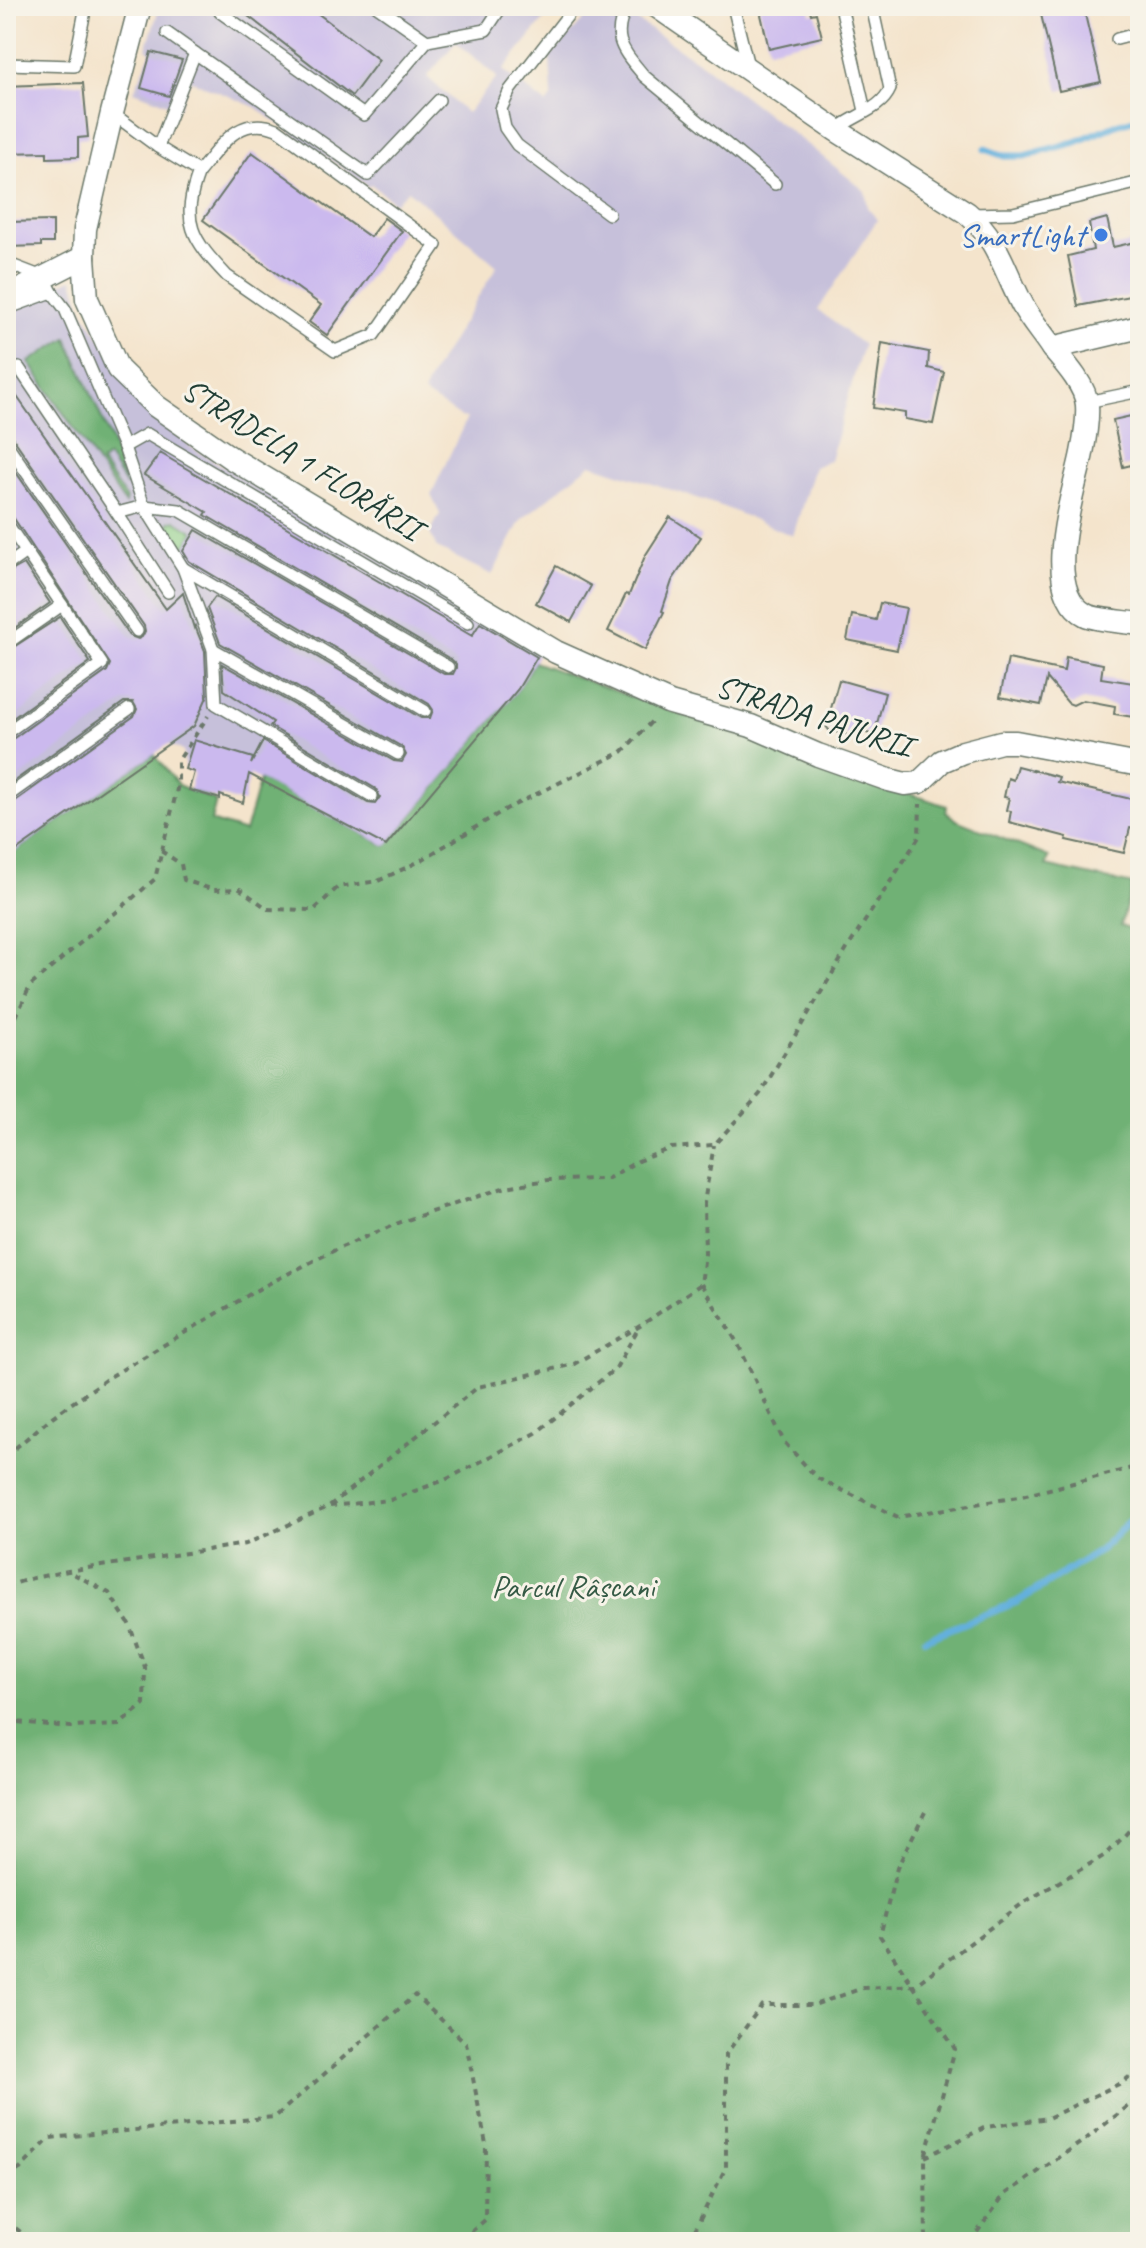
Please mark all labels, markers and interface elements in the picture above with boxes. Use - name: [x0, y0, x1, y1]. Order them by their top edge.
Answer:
- place label: SmartLight: [959, 215, 1089, 256]
- marker: SmartLight: [1092, 226, 1110, 244]
- street label: STRADELA 1 FLORĂRII: [175, 369, 435, 552]
- street label: STRADA PAJURII: [711, 665, 923, 769]
- park label: Parcul Râșcani: [491, 1566, 659, 1607]

